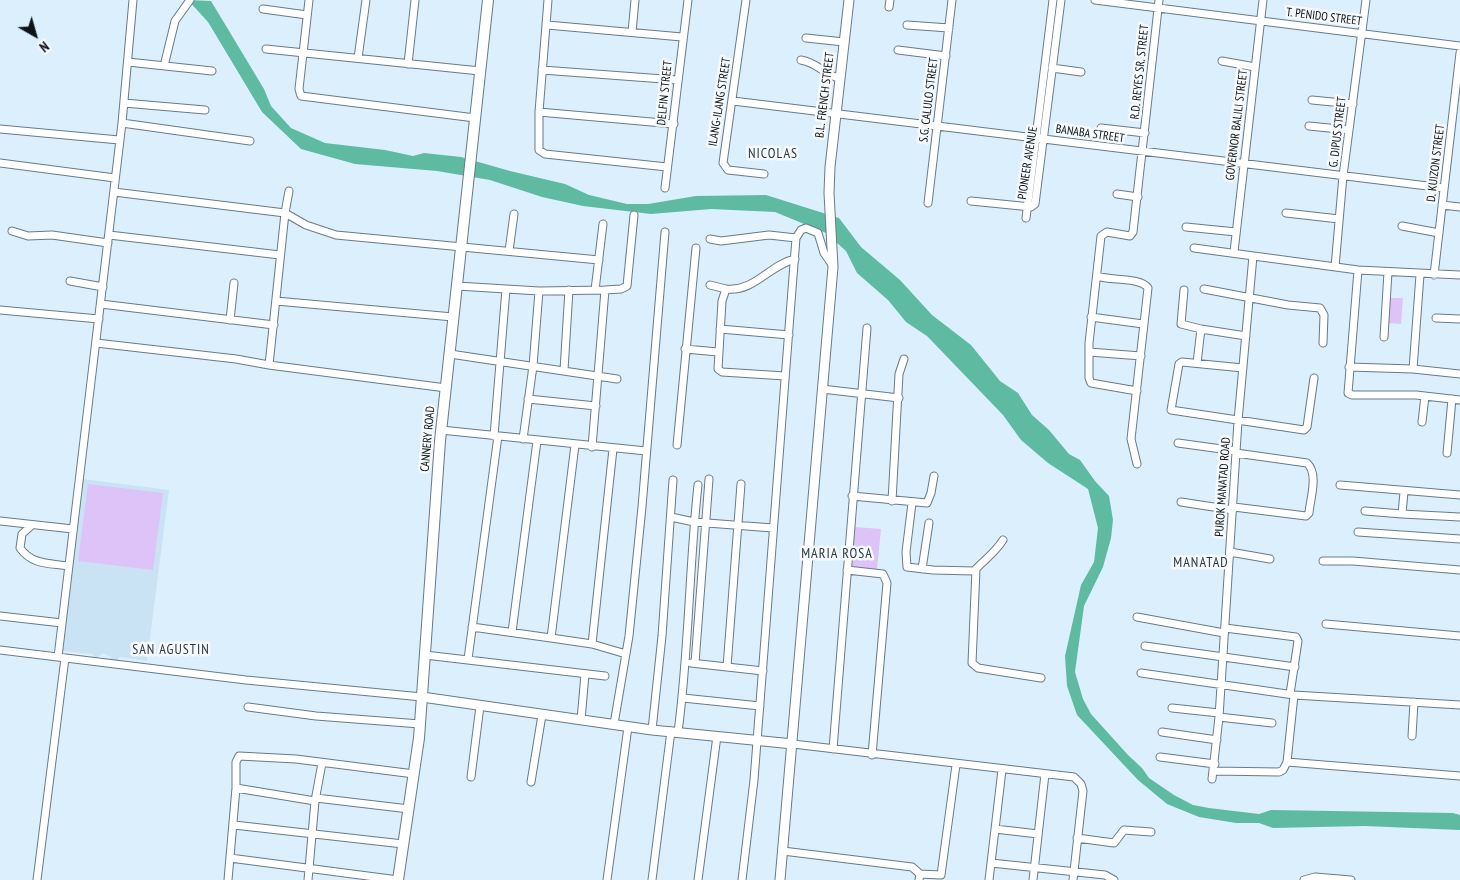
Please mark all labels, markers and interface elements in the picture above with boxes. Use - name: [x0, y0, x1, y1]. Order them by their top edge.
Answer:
- street label: T. PENIDO STREET: [1285, 5, 1363, 29]
- north arrow: [10, 10, 60, 60]
- street label: R.D. REYES SR. STREET: [1128, 24, 1152, 120]
- text: N: [36, 37, 53, 56]
- street label: B.L. FRENCH STREET: [813, 51, 837, 139]
- street label: ILANG-ILANG STREET: [706, 57, 734, 147]
- street label: S.G. CALULO STREET: [917, 57, 941, 143]
- street label: DELFIN STREET: [654, 60, 676, 126]
- street label: GOVERNOR BALILI STREET: [1223, 69, 1251, 181]
- street label: G. DIPUS STREET: [1327, 96, 1349, 168]
- street label: BANABA STREET: [1055, 122, 1125, 146]
- street label: D. KUIZON STREET: [1424, 123, 1448, 203]
- street label: PIONEER AVENUE: [1015, 126, 1041, 200]
- district label: NICOLAS: [747, 146, 799, 162]
- street label: CANNERY ROAD: [418, 406, 438, 472]
- street label: PUROK MANATAD ROAD: [1212, 437, 1234, 537]
- district label: MARIA ROSA: [800, 546, 874, 562]
- district label: MANATAD: [1172, 555, 1230, 571]
- district label: SAN AGUSTIN: [131, 642, 211, 658]

